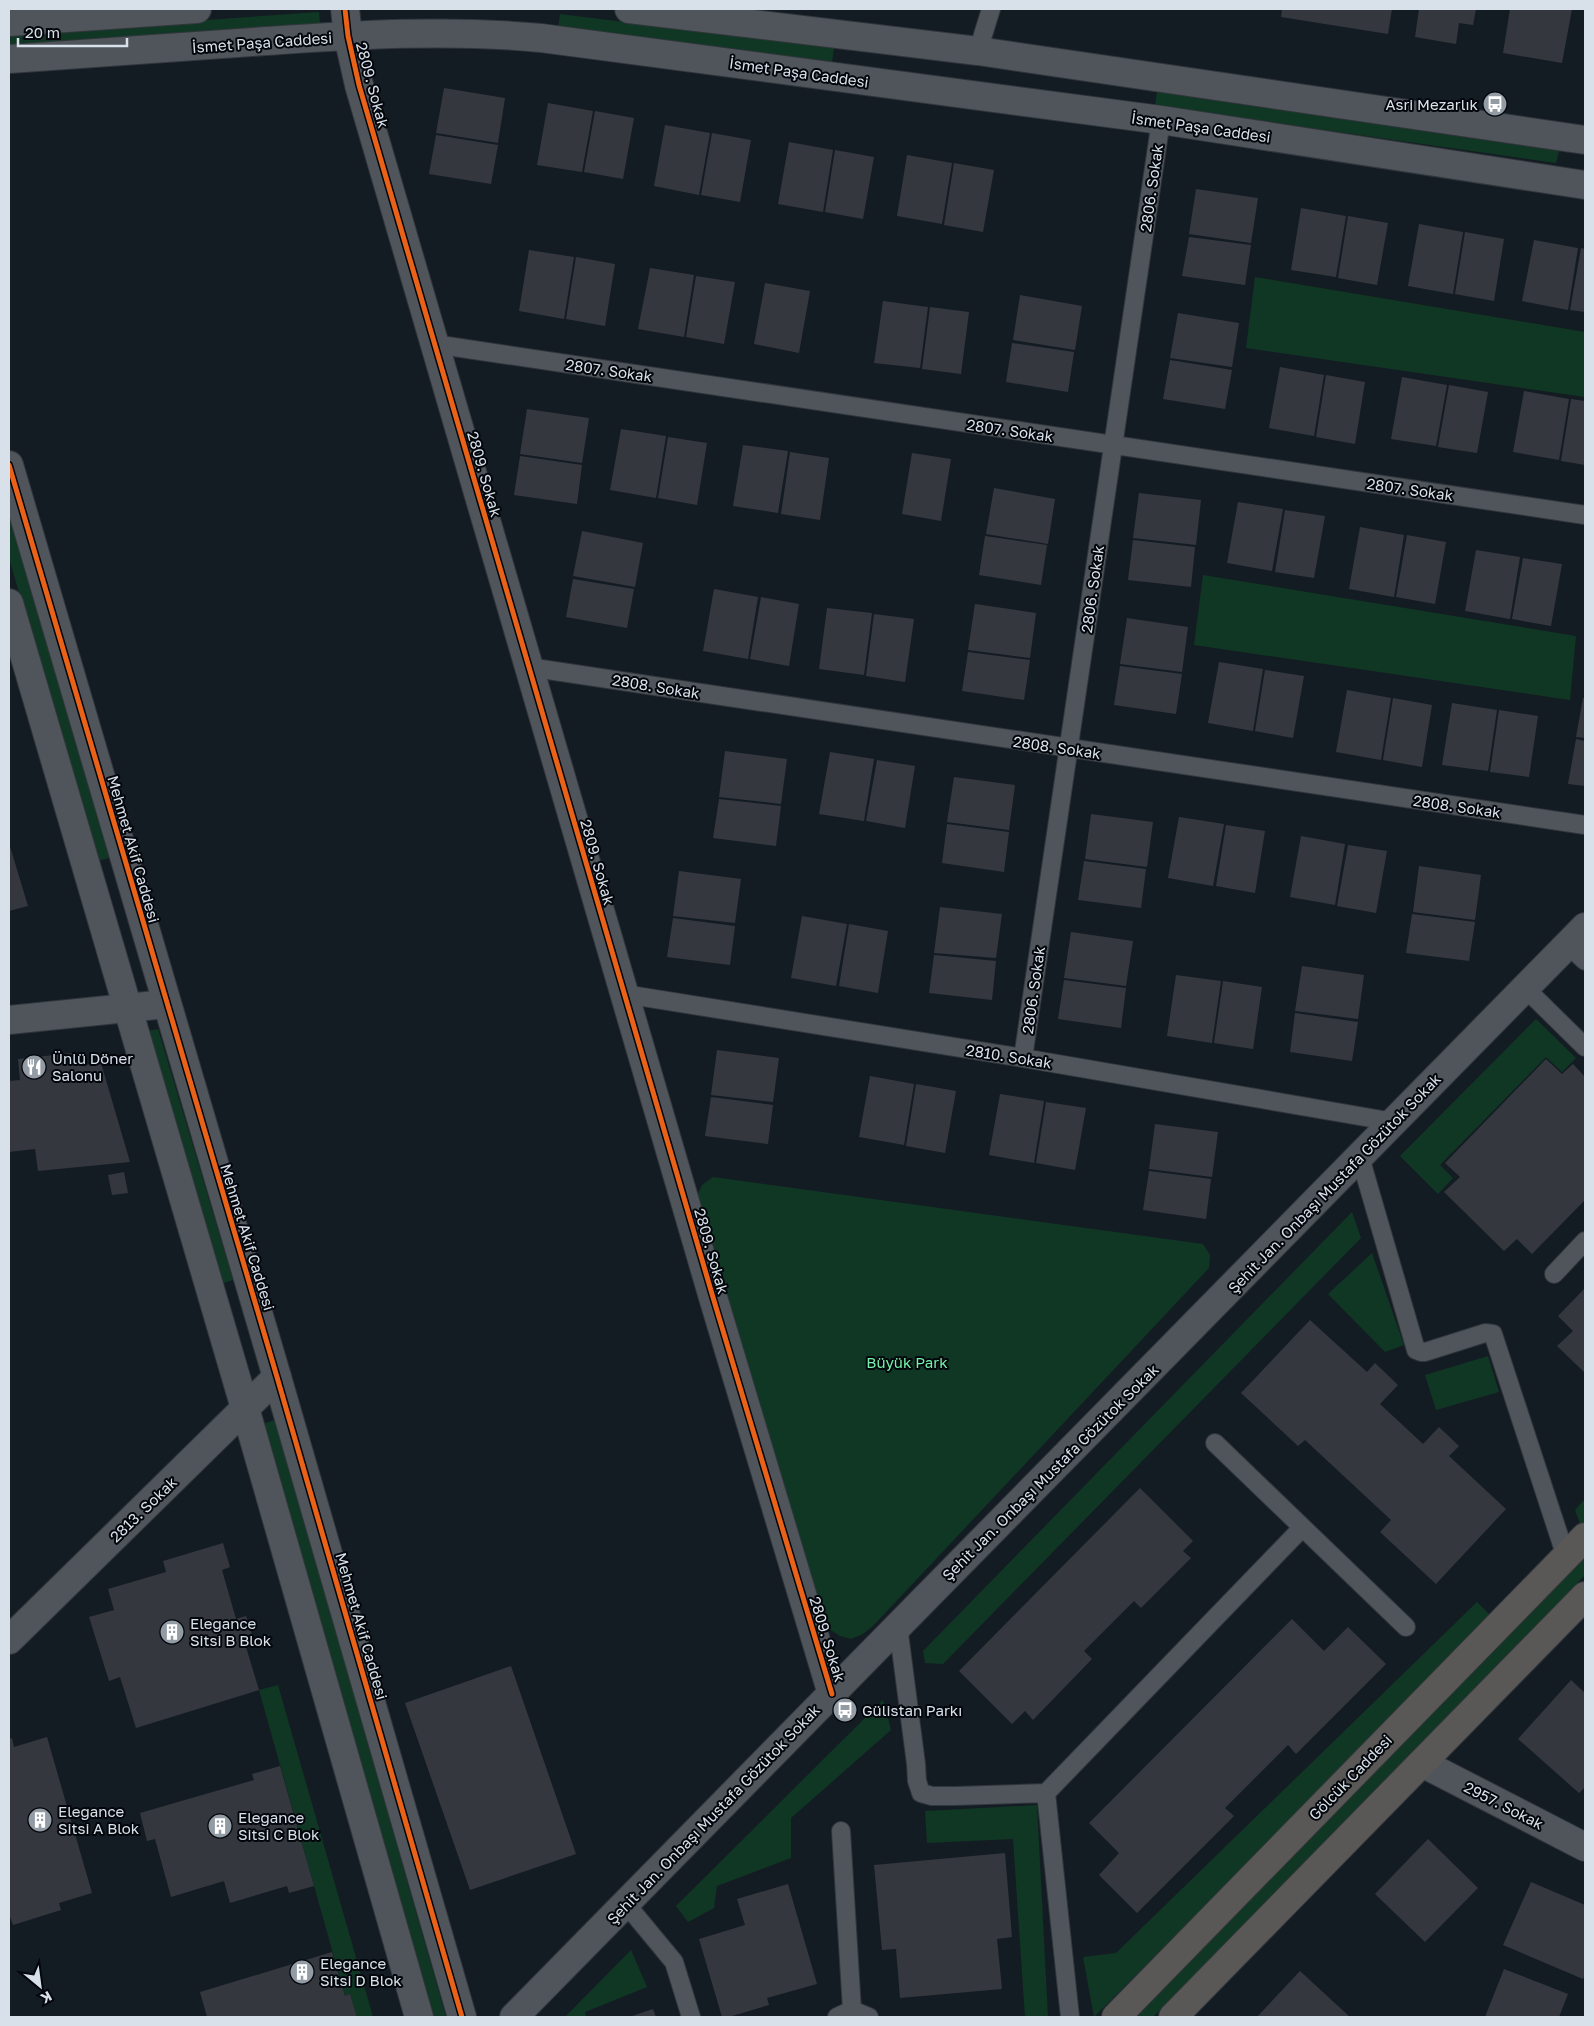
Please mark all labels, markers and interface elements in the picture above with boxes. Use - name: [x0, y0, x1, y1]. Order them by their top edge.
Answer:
- scale bar: [18, 15, 126, 47]
- text: 20 m: [25, 23, 60, 41]
- street label: İsmet Paşa Caddesi: [191, 28, 333, 56]
- street label: 2809. Sokak: [353, 40, 393, 131]
- street label: İsmet Paşa Caddesi: [728, 53, 870, 91]
- bus stop icon: Asri Mezarlık: [1482, 91, 1508, 117]
- place label: Asri Mezarlık: [1386, 95, 1479, 113]
- street label: İsmet Paşa Caddesi: [1130, 108, 1272, 146]
- street label: 2806. Sokak: [1136, 142, 1166, 233]
- street label: 2807. Sokak: [565, 355, 654, 385]
- street label: 2807. Sokak: [966, 415, 1055, 445]
- street label: 2809. Sokak: [464, 429, 506, 519]
- street label: 2807. Sokak: [1366, 474, 1455, 504]
- street label: 2806. Sokak: [1077, 543, 1107, 634]
- street label: 2808. Sokak: [611, 670, 702, 702]
- street label: 2808. Sokak: [1012, 732, 1103, 762]
- street label: Mehmet Akif Caddesi: [104, 773, 164, 925]
- street label: 2808. Sokak: [1412, 791, 1503, 821]
- street label: 2809. Sokak: [577, 817, 619, 907]
- street label: 2806. Sokak: [1018, 944, 1048, 1035]
- street label: 2810. Sokak: [965, 1040, 1054, 1072]
- place label: Ünlü Döner Salonu: [52, 1049, 133, 1084]
- restaurant icon: Ünlü Döner Salonu: [21, 1054, 47, 1080]
- street label: Şehit Jan. Onbaşı Mustafa Gözütok Sokak: [1224, 1069, 1445, 1297]
- street label: Mehmet Akif Caddesi: [217, 1162, 279, 1312]
- street label: 2809. Sokak: [691, 1206, 733, 1296]
- park label: Büyük Park: [866, 1353, 948, 1371]
- street label: Şehit Jan. Onbaşı Mustafa Gözütok Sokak: [938, 1360, 1162, 1584]
- street label: 2813. Sokak: [106, 1472, 181, 1545]
- street label: Mehmet Akif Caddesi: [332, 1550, 392, 1702]
- street label: 2809. Sokak: [806, 1594, 850, 1684]
- place label: Elegance Sitsi B Blok: [190, 1614, 272, 1649]
- building icon: Elegance Sitsi B Blok: [159, 1619, 185, 1645]
- bus stop icon: Gülistan Parkı: [832, 1697, 858, 1723]
- street label: Şehit Jan. Onbaşı Mustafa Gözütok Sokak: [603, 1700, 824, 1928]
- place label: Gülistan Parkı: [862, 1701, 962, 1719]
- street label: Gölcük Caddesi: [1305, 1731, 1395, 1823]
- street label: 2957. Sokak: [1461, 1777, 1547, 1833]
- place label: Elegance Sitsi A Blok: [58, 1802, 140, 1837]
- building icon: Elegance Sitsi A Blok: [27, 1807, 53, 1833]
- place label: Elegance Sitsi C Blok: [238, 1808, 320, 1843]
- building icon: Elegance Sitsi C Blok: [207, 1813, 233, 1839]
- place label: Elegance Sitsi D Blok: [320, 1954, 402, 1989]
- building icon: Elegance Sitsi D Blok: [289, 1959, 315, 1985]
- north arrow: [15, 1961, 65, 2011]
- text: K: [38, 1988, 55, 2008]

